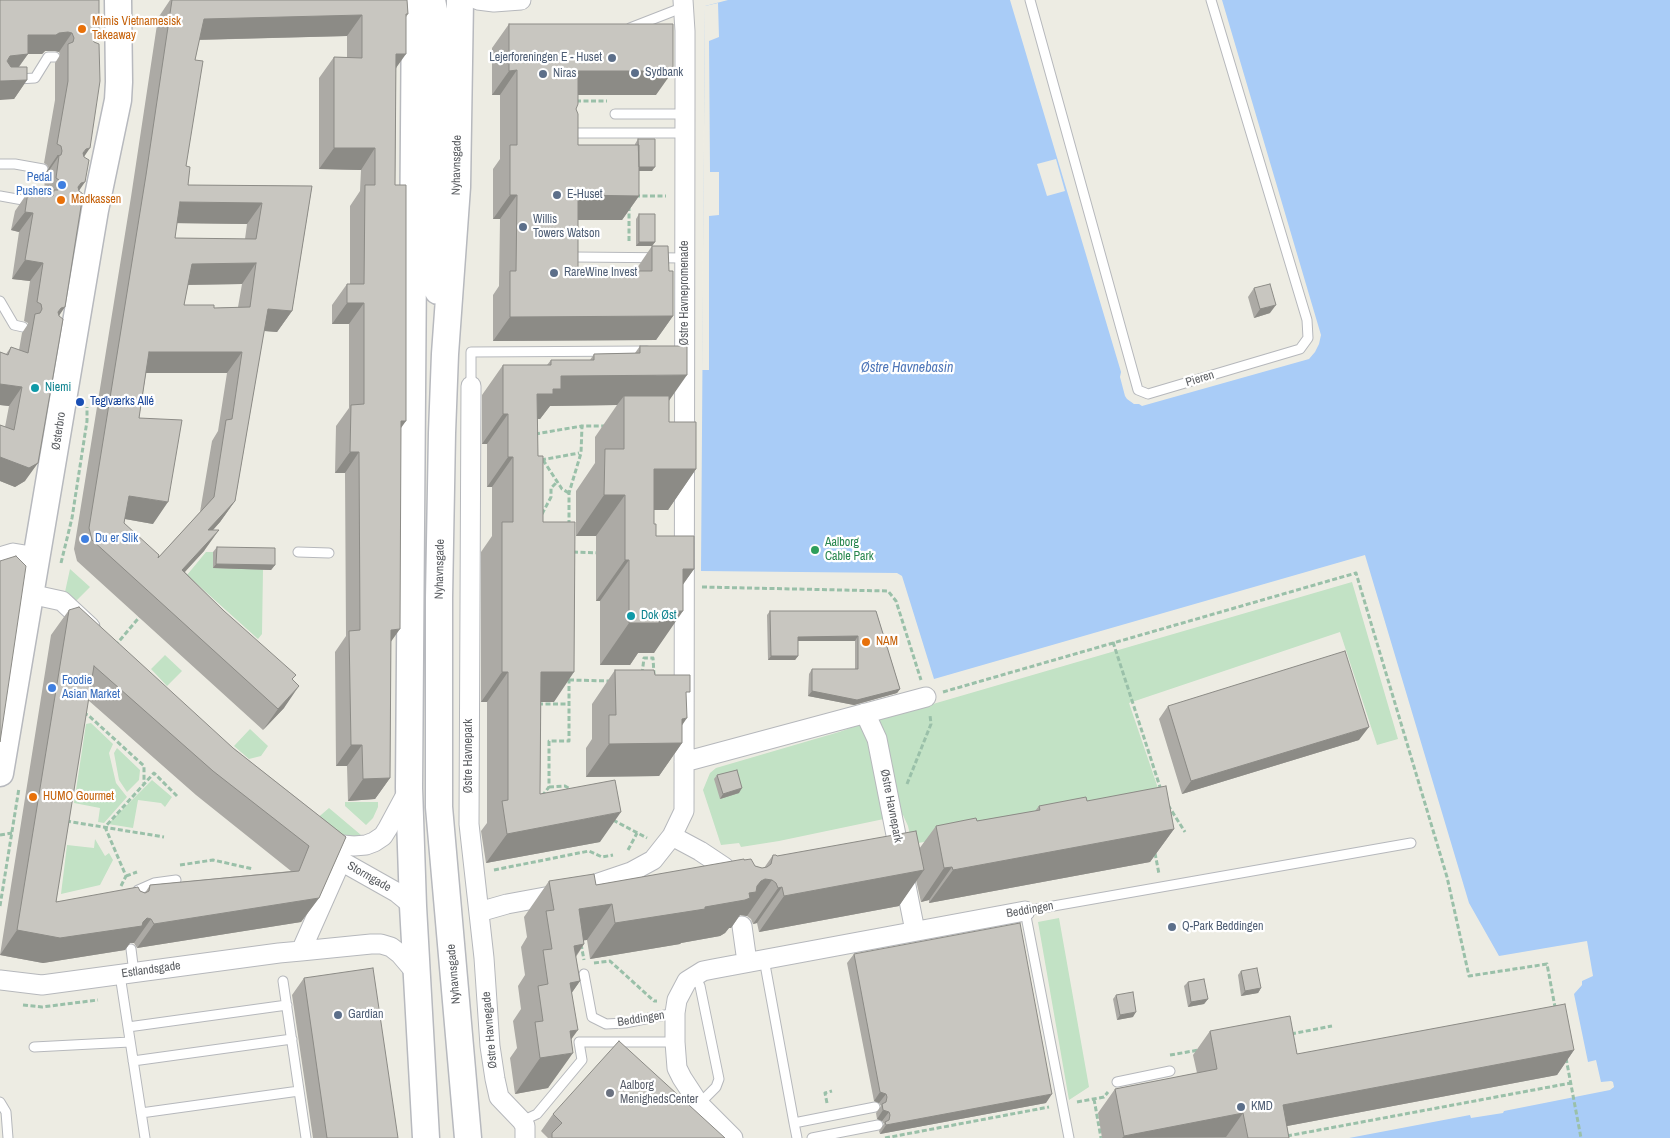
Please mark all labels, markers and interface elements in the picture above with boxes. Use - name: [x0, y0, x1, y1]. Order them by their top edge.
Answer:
- place label: Mimis Vietnamesisk Takeaway: [92, 15, 181, 43]
- marker: Mimis Vietnamesisk Takeaway: [76, 23, 88, 35]
- place label: Lejerforeningen E - Huset: [489, 51, 602, 65]
- marker: Lejerforeningen E - Huset: [606, 52, 618, 64]
- place label: Sydbank: [645, 66, 683, 80]
- place label: Niras: [553, 67, 577, 81]
- marker: Sydbank: [629, 67, 641, 79]
- marker: Niras: [537, 68, 549, 80]
- street label: Nyhavnsgade: [449, 135, 465, 195]
- place label: Pedal Pushers: [16, 171, 52, 199]
- marker: Pedal Pushers: [56, 179, 68, 191]
- place label: E-Huset: [567, 188, 603, 202]
- marker: E-Huset: [551, 189, 563, 201]
- place label: Madkassen: [71, 193, 121, 207]
- marker: Madkassen: [55, 194, 67, 206]
- place label: Willis Towers Watson: [533, 213, 600, 241]
- marker: Willis Towers Watson: [517, 221, 529, 233]
- street label: Østre Havnepromenade: [678, 240, 692, 346]
- place label: RareWine Invest: [564, 266, 637, 280]
- marker: RareWine Invest: [548, 267, 560, 279]
- water label: Østre Havnebasin: [861, 360, 953, 376]
- street label: Pieren: [1184, 368, 1216, 390]
- place label: Niemi: [45, 381, 71, 395]
- marker: Niemi: [29, 382, 41, 394]
- place label: Teglværks Allé: [90, 395, 154, 409]
- marker: Teglværks Allé: [74, 396, 86, 408]
- street label: Østerbro: [49, 411, 69, 451]
- place label: Du er Slik: [95, 532, 138, 546]
- marker: Du er Slik: [79, 533, 91, 545]
- place label: Aalborg Cable Park: [825, 536, 874, 564]
- street label: Nyhavnsgade: [432, 539, 448, 599]
- marker: Aalborg Cable Park: [809, 544, 821, 556]
- place label: Dok Øst: [641, 609, 677, 623]
- marker: Dok Øst: [625, 610, 637, 622]
- place label: NAM: [876, 635, 898, 649]
- marker: NAM: [860, 636, 872, 648]
- place label: Foodie Asian Market: [62, 674, 120, 702]
- marker: Foodie Asian Market: [46, 682, 58, 694]
- street label: Østre Havnepark: [462, 719, 476, 793]
- street label: Østre Havnepark: [877, 768, 905, 844]
- place label: HUMO Gourmet: [43, 790, 114, 804]
- marker: HUMO Gourmet: [27, 791, 39, 803]
- street label: Stormgade: [345, 859, 393, 895]
- street label: Beddingen: [1005, 899, 1055, 921]
- place label: Q-Park Beddingen: [1182, 920, 1264, 934]
- marker: Q-Park Beddingen: [1166, 921, 1178, 933]
- street label: Nyhavnsgade: [444, 943, 464, 1005]
- street label: Estlandsgade: [120, 959, 182, 981]
- street label: Østre Havnegade: [479, 991, 501, 1069]
- place label: Gardian: [348, 1008, 384, 1022]
- street label: Beddingen: [616, 1008, 666, 1030]
- marker: Gardian: [332, 1009, 344, 1021]
- place label: Aalborg MenighedsCenter: [620, 1079, 698, 1107]
- marker: Aalborg MenighedsCenter: [604, 1087, 616, 1099]
- place label: KMD: [1251, 1100, 1273, 1114]
- marker: KMD: [1235, 1101, 1247, 1113]

